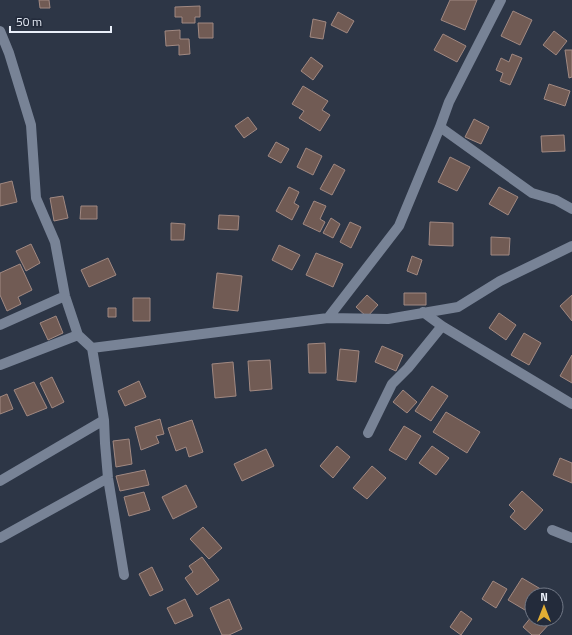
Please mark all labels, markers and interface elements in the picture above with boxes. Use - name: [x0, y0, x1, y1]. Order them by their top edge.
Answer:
- scale bar: [10, 8, 111, 34]
- text: 50 m: [16, 12, 42, 31]
- north arrow: [524, 587, 564, 627]
- text: N: [540, 589, 548, 605]

